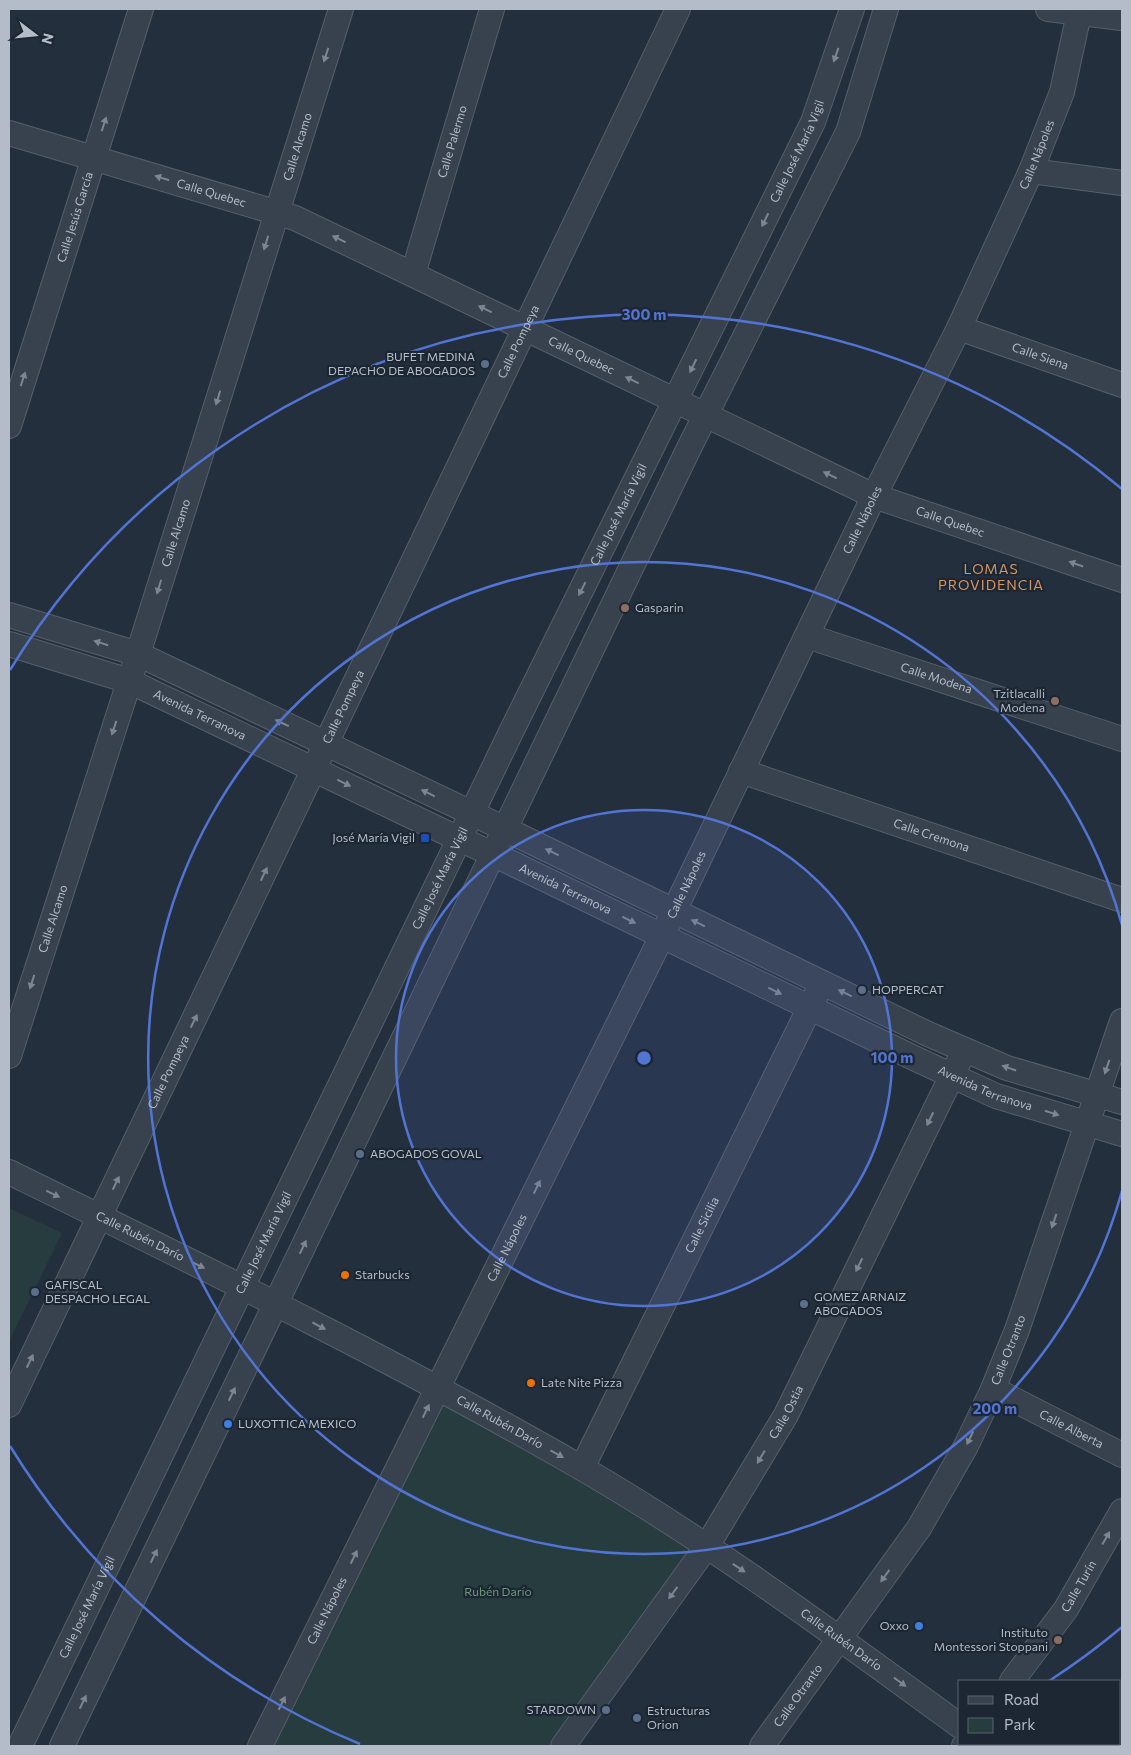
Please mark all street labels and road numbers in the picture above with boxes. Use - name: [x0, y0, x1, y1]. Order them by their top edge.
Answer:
- street label: Calle José María Vigil: [766, 98, 826, 205]
- street label: Calle Palermo: [434, 104, 469, 179]
- street label: Calle Alcamo: [279, 111, 314, 182]
- street label: Calle Nápoles: [1016, 118, 1056, 191]
- street label: Calle Jesús García: [53, 170, 95, 264]
- street label: Calle Quebec: [175, 175, 248, 209]
- street label: Calle Pompeya: [494, 302, 541, 380]
- street label: Calle Quebec: [546, 333, 617, 376]
- street label: Calle Siena: [1010, 339, 1071, 372]
- street label: Calle José María Vigil: [586, 461, 649, 568]
- street label: Calle Nápoles: [839, 483, 884, 556]
- street label: Calle Alcamo: [158, 497, 192, 568]
- street label: Calle Quebec: [914, 503, 987, 539]
- street label: Calle Modena: [899, 659, 974, 696]
- street label: Calle Pompeya: [319, 668, 366, 746]
- street label: Avenida Terranova: [152, 686, 249, 742]
- street label: Calle Cremona: [892, 815, 972, 854]
- street label: Calle José María Vigil: [409, 824, 470, 931]
- street label: Calle Nápoles: [663, 848, 708, 921]
- street label: Avenida Terranova: [517, 860, 614, 916]
- street label: Calle Alcamo: [35, 883, 69, 954]
- street label: Calle Pompeya: [144, 1033, 191, 1111]
- street label: Avenida Terranova: [936, 1062, 1034, 1113]
- street label: Calle José María Vigil: [232, 1189, 293, 1296]
- street label: Calle Sicilia: [681, 1194, 721, 1255]
- street label: Calle Rubén Darío: [94, 1208, 187, 1263]
- street label: Calle Nápoles: [484, 1211, 529, 1284]
- street label: Calle Otranto: [987, 1313, 1028, 1387]
- street label: Calle Ostia: [765, 1383, 805, 1441]
- street label: Calle Rubén Darío: [455, 1392, 546, 1451]
- street label: Calle Alberta: [1037, 1406, 1106, 1450]
- street label: Calle José María Vigil: [55, 1553, 117, 1660]
- street label: Calle Turín: [1058, 1558, 1098, 1614]
- street label: Calle Nápoles: [304, 1574, 349, 1646]
- street label: Calle Rubén Darío: [798, 1605, 885, 1673]
- street label: Calle Otranto: [770, 1661, 825, 1729]

